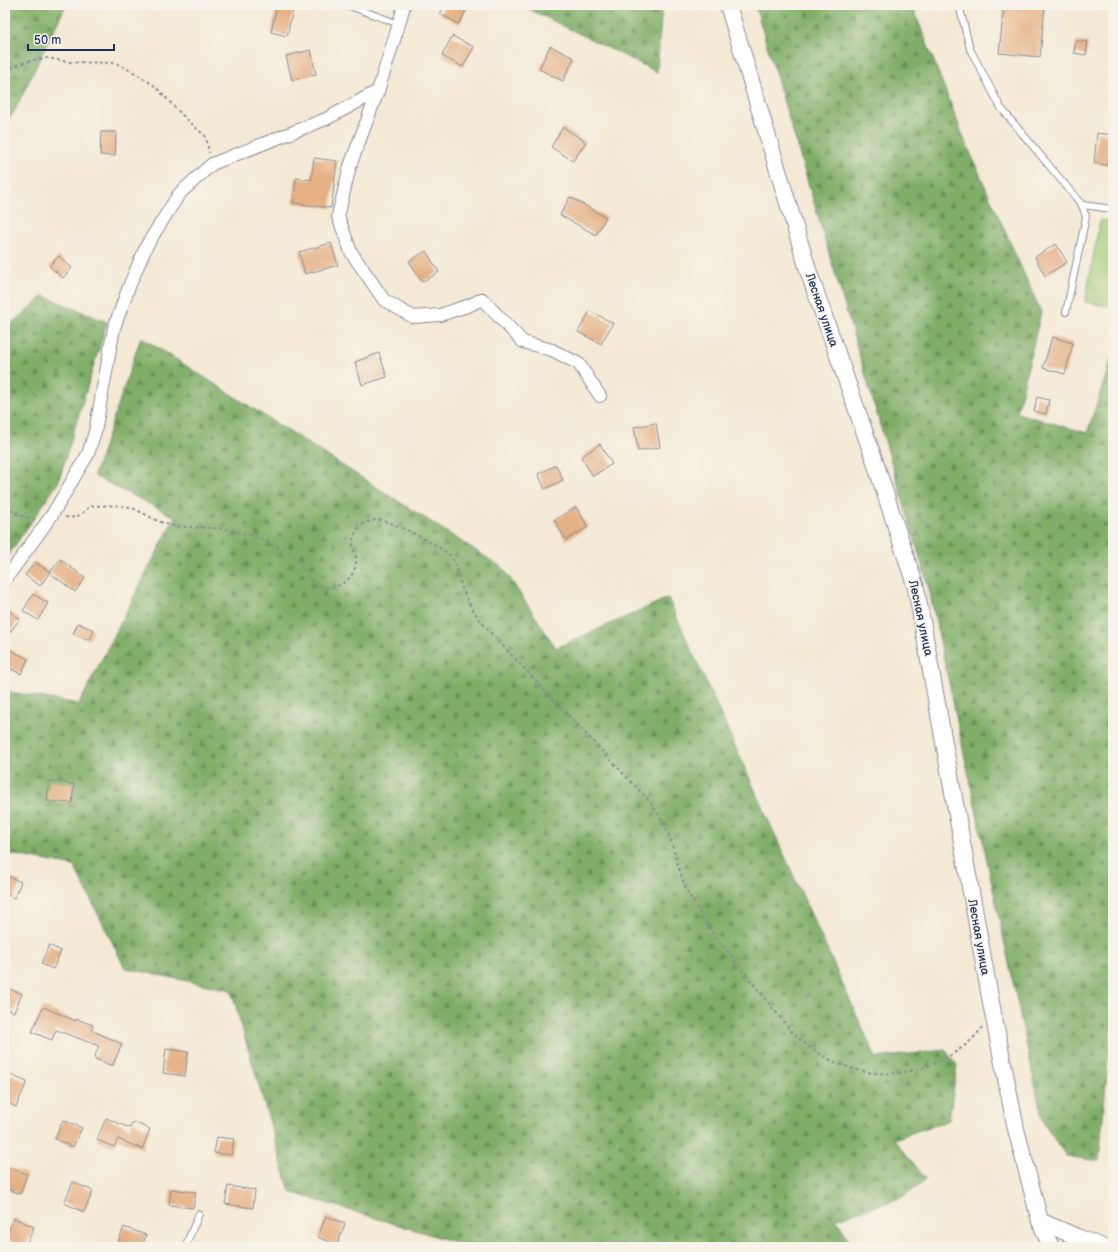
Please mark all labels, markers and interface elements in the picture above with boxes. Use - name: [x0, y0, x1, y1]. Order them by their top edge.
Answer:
- scale bar: [28, 26, 114, 52]
- text: 50 m: [34, 33, 61, 48]
- street label: Лесная улица: [802, 270, 841, 349]
- street label: Лесная улица: [905, 578, 936, 657]
- street label: Лесная улица: [964, 897, 993, 976]

